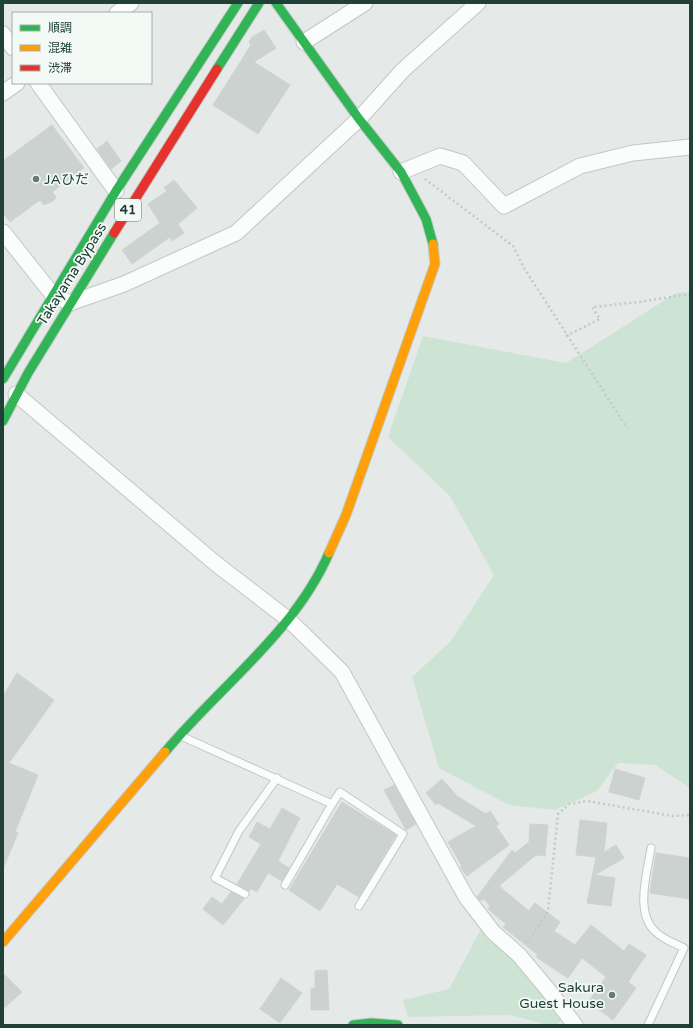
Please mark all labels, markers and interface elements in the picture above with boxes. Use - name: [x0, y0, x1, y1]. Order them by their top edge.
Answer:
- legend: [12, 12, 152, 84]
- text: 順調: [48, 21, 72, 35]
- text: 混雑: [48, 41, 72, 55]
- text: 渋滞: [48, 61, 72, 75]
- place label: JAひだ: [44, 171, 89, 188]
- marker: JAひだ: [31, 174, 41, 184]
- road number: 41: [115, 199, 141, 221]
- street label: Takayama Bypass: [34, 220, 110, 328]
- place label: Sakura Guest House: [519, 979, 604, 1012]
- marker: Sakura Guest House: [607, 990, 617, 1000]

